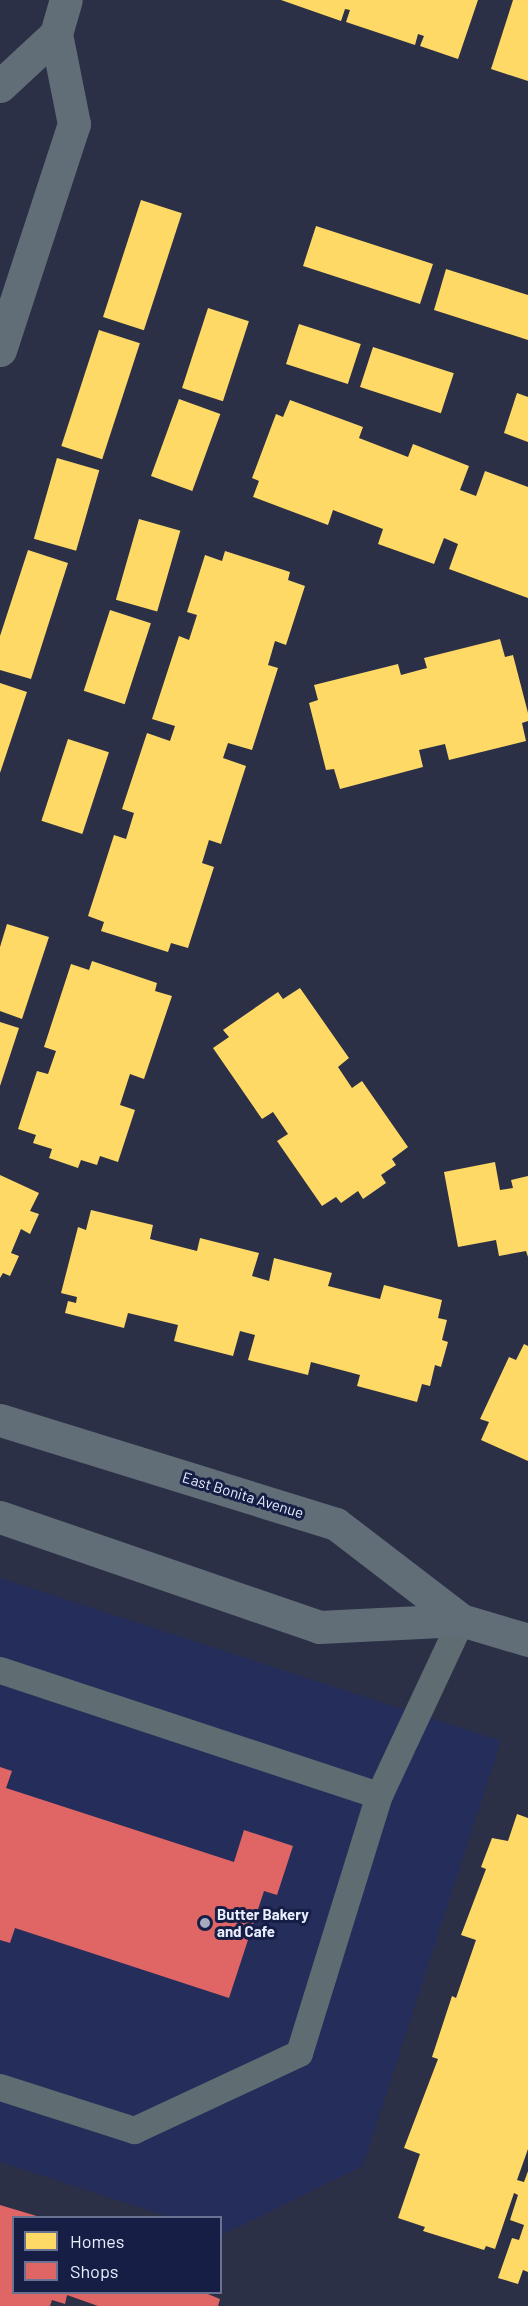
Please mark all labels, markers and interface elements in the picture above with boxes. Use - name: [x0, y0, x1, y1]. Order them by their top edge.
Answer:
- street label: East Bonita Avenue: [180, 1468, 306, 1522]
- place label: Butter Bakery and Cafe: [217, 1905, 309, 1940]
- marker: Butter Bakery and Cafe: [198, 1916, 212, 1930]
- legend: [12, 2216, 222, 2294]
- text: Homes: [70, 2230, 124, 2252]
- text: Shops: [70, 2260, 119, 2282]

